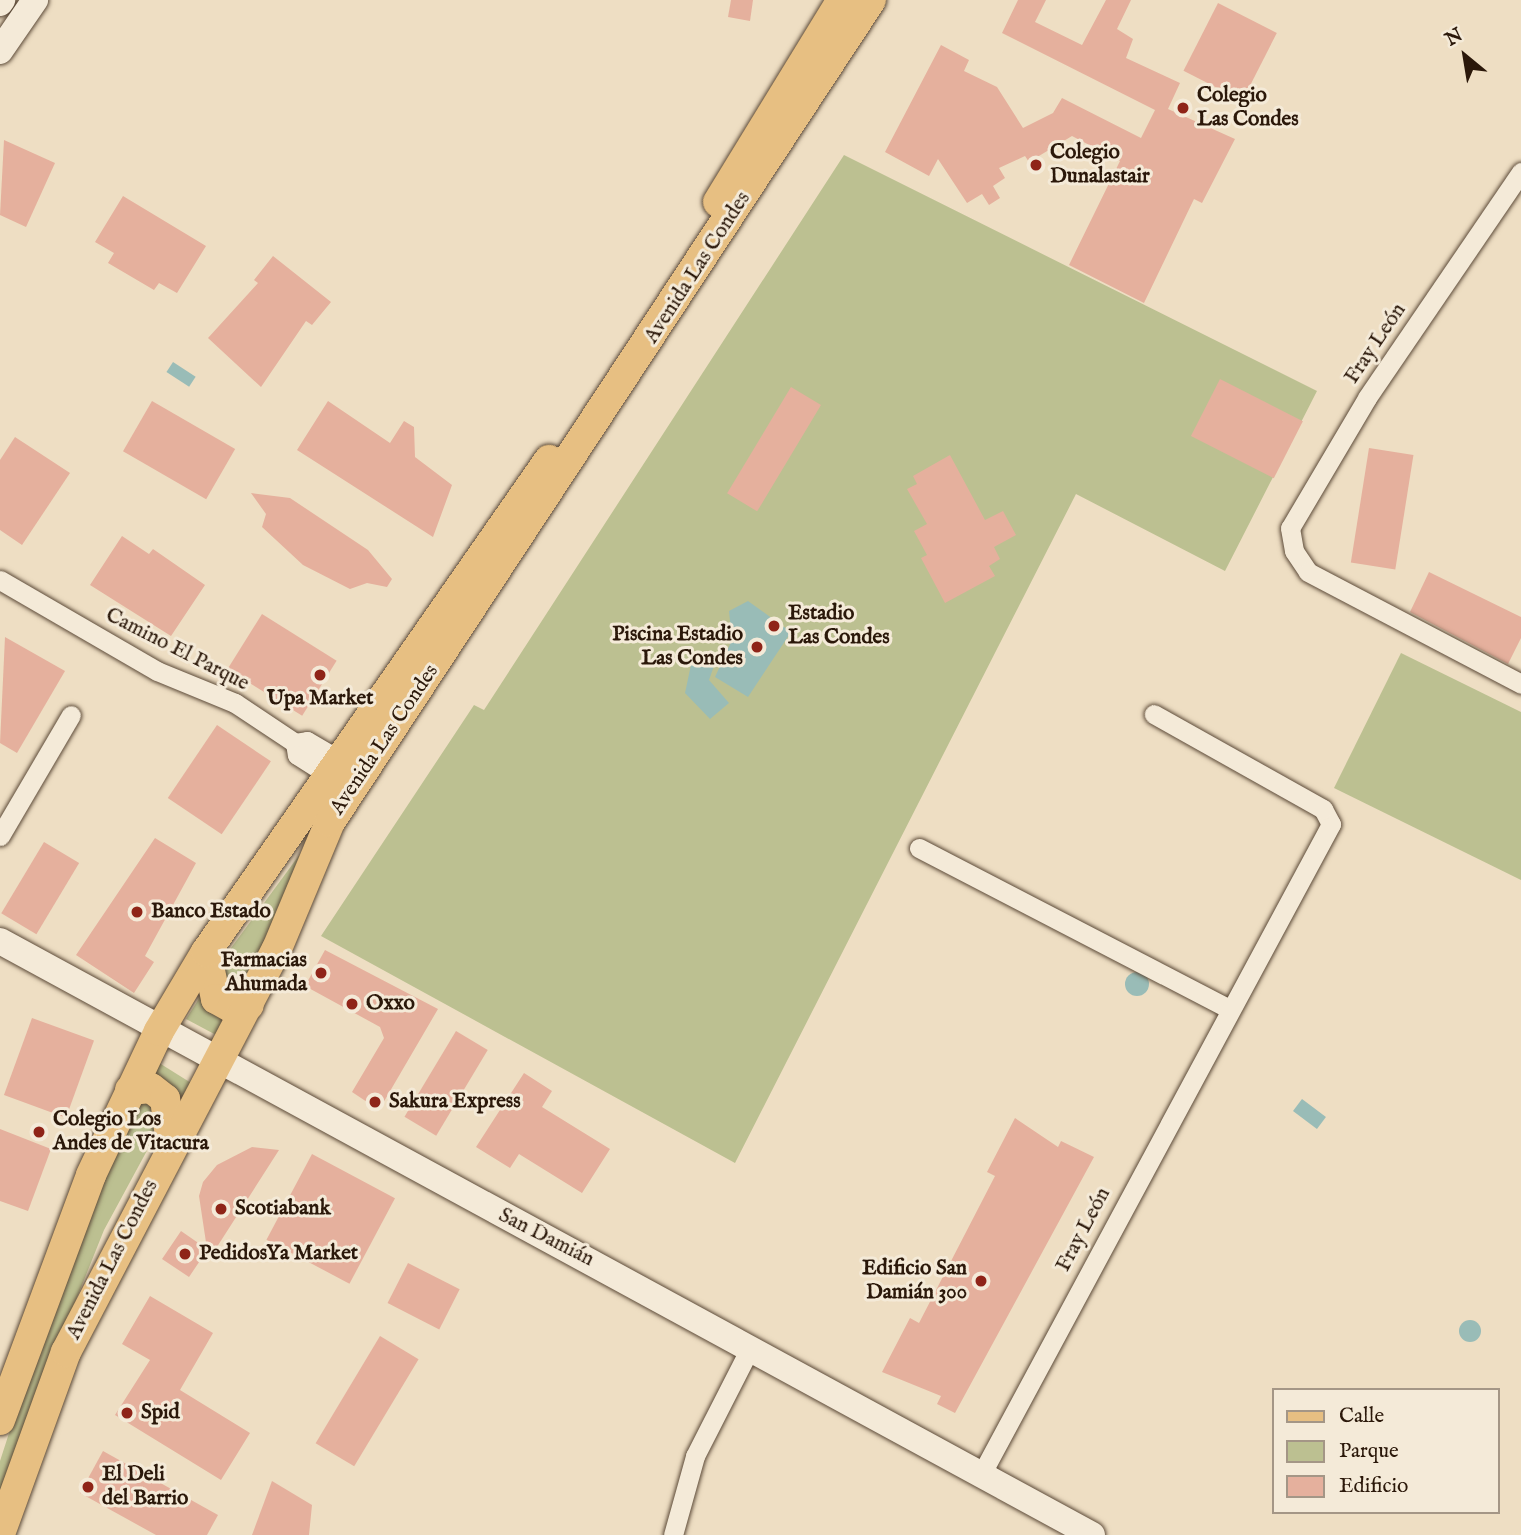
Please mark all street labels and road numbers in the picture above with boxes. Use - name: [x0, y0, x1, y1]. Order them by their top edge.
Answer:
- street label: Avenida Las Condes: [640, 187, 756, 349]
- street label: Fray León: [1340, 299, 1412, 389]
- street label: Camino El Parque: [101, 603, 253, 697]
- street label: Avenida Las Condes: [325, 660, 445, 820]
- street label: Avenida Las Condes: [62, 1176, 164, 1344]
- street label: Fray León: [1051, 1184, 1117, 1276]
- street label: San Damián: [494, 1203, 598, 1273]

